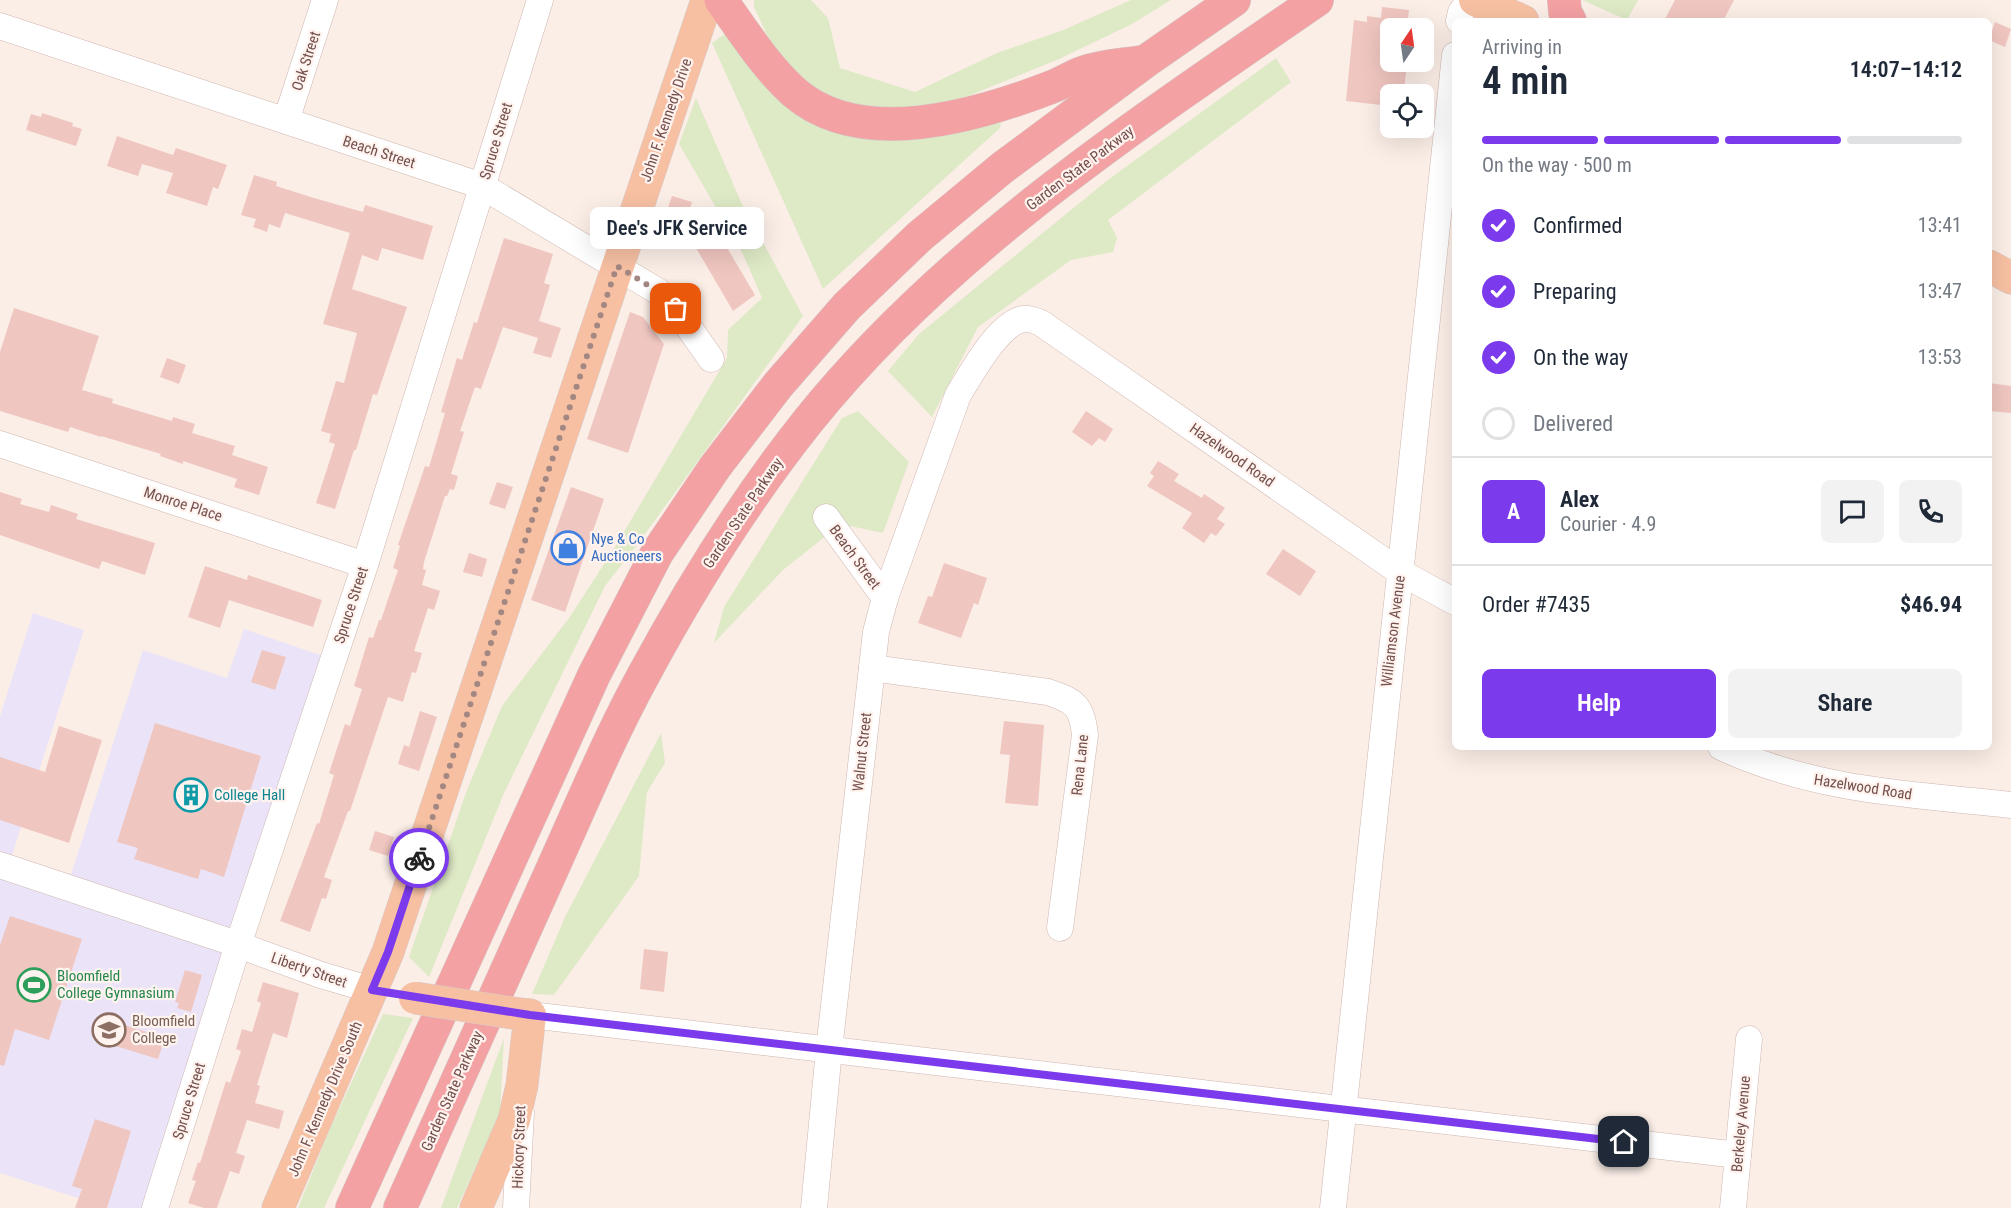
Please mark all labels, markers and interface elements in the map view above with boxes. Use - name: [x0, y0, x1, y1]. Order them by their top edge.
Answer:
- north arrow: [1380, 18, 1434, 72]
- map controls: [1380, 18, 1434, 138]
- street label: Oak Street: [288, 29, 324, 93]
- text: Arriving in: [1482, 35, 1562, 59]
- street label: John F. Kennedy Drive: [636, 56, 696, 184]
- text: 14:07–14:12: [1850, 57, 1962, 82]
- text: 4 min: [1482, 58, 1568, 104]
- button: locate: [1380, 84, 1434, 138]
- street label: Spruce Street: [476, 100, 516, 182]
- street label: Garden State Parkway: [1023, 122, 1137, 214]
- street label: Beach Street: [340, 132, 418, 172]
- text: On the way · 500 m: [1482, 153, 1632, 177]
- callout: Dee's JFK Service: [589, 207, 763, 249]
- icon: check: [1482, 209, 1515, 242]
- text: Confirmed: [1533, 213, 1622, 238]
- text: 13:41: [1918, 213, 1962, 237]
- text: Dee's JFK Service: [607, 216, 747, 240]
- icon: check: [1482, 275, 1515, 308]
- text: Preparing: [1533, 279, 1617, 304]
- text: 13:47: [1918, 279, 1962, 303]
- pin: [650, 283, 701, 334]
- icon: bag: [659, 292, 692, 325]
- icon: check: [1482, 341, 1515, 374]
- text: On the way: [1533, 345, 1628, 370]
- text: 13:53: [1918, 345, 1962, 369]
- text: Delivered: [1533, 411, 1613, 436]
- street label: Hazelwood Road: [1186, 419, 1278, 491]
- street label: Garden State Parkway: [699, 454, 787, 572]
- button: chat: [1821, 480, 1884, 543]
- button: phone: [1899, 480, 1962, 543]
- street label: Monroe Place: [141, 483, 225, 525]
- text: Alex: [1560, 487, 1599, 512]
- text: A: [1507, 499, 1520, 524]
- text: Courier · 4.9: [1560, 512, 1656, 536]
- street label: Beach Street: [826, 521, 884, 593]
- shop icon: Nye & Co Auctioneers: [550, 530, 586, 566]
- place label: Nye & Co Auctioneers: [591, 530, 662, 565]
- street label: Spruce Street: [330, 564, 372, 646]
- street label: Williamson Avenue: [1377, 574, 1409, 688]
- text: Order #7435: [1482, 592, 1590, 617]
- text: $46.94: [1900, 592, 1962, 617]
- button: Help: [1482, 669, 1716, 738]
- button: Share: [1728, 669, 1962, 738]
- street label: Walnut Street: [849, 712, 875, 792]
- street label: Rena Lane: [1068, 733, 1092, 797]
- street label: Hazelwood Road: [1813, 770, 1913, 804]
- building icon: College Hall: [173, 777, 209, 813]
- place label: College Hall: [214, 786, 285, 804]
- courier: [389, 828, 449, 888]
- icon: bike: [403, 842, 436, 875]
- street label: Liberty Street: [269, 949, 349, 991]
- sports icon: Bloomfield College Gymnasium: [16, 967, 52, 1003]
- place label: Bloomfield College Gymnasium: [57, 967, 175, 1002]
- school or university icon: Bloomfield College: [91, 1012, 127, 1048]
- place label: Bloomfield College: [132, 1012, 195, 1047]
- street label: John F. Kennedy Drive South: [284, 1019, 366, 1179]
- street label: Garden State Parkway: [417, 1028, 487, 1154]
- street label: Spruce Street: [169, 1060, 209, 1142]
- street label: Berkeley Avenue: [1728, 1075, 1754, 1173]
- street label: Hickory Street: [509, 1105, 529, 1189]
- pin: [1598, 1116, 1649, 1167]
- icon: home: [1607, 1125, 1640, 1158]

